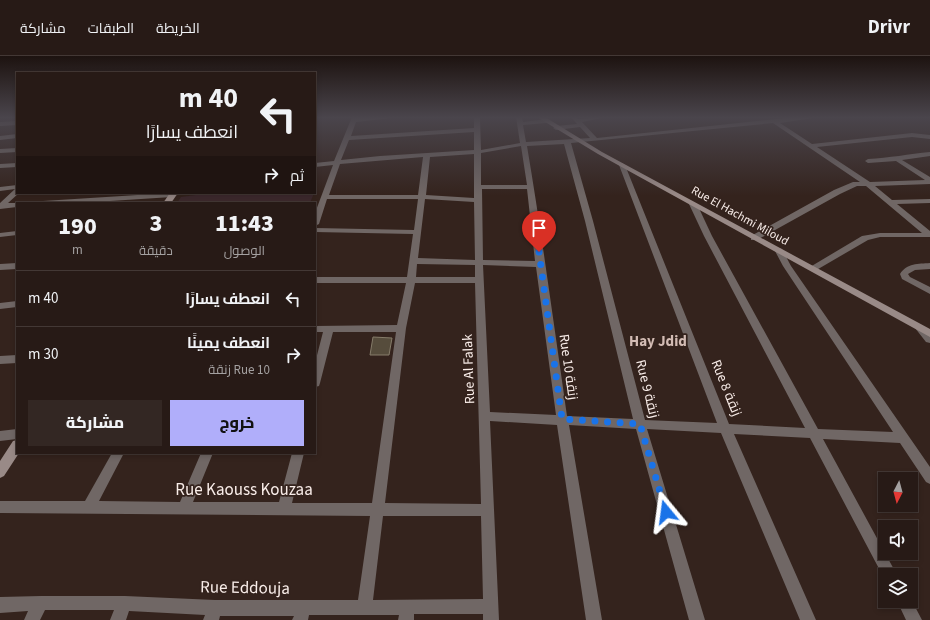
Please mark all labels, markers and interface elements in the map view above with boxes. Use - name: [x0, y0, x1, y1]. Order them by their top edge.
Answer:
- text: Drivr: [868, 14, 910, 41]
- text: مشاركة: [20, 19, 66, 39]
- text: الطبقات: [88, 19, 134, 39]
- text: الخريطة: [156, 19, 200, 39]
- text: 40 m: [179, 78, 238, 118]
- icon: left: [252, 88, 304, 140]
- text: انعطف يسارًا: [146, 120, 238, 145]
- icon: right: [260, 164, 282, 186]
- text: ثم: [290, 166, 304, 187]
- street label: Rue El Hachmi Miloud: [688, 182, 792, 250]
- text: 3: [149, 206, 162, 241]
- text: 11:43: [215, 206, 274, 241]
- text: 190: [58, 209, 97, 244]
- pin: [522, 211, 556, 252]
- icon: arrive: [528, 217, 550, 239]
- text: m: [72, 241, 83, 259]
- text: دقيقة: [139, 242, 173, 260]
- text: الوصول: [224, 242, 265, 260]
- text: 40 m: [28, 288, 58, 309]
- icon: left: [282, 288, 304, 310]
- text: انعطف يسارًا: [185, 289, 270, 310]
- district label: Hay Jdid: [629, 331, 687, 352]
- text: انعطف يمينًا: [187, 333, 270, 354]
- street label: Rue Al Falak: [458, 333, 480, 405]
- street label: Rue 10 زنقة: [553, 333, 583, 401]
- text: 30 m: [28, 344, 58, 365]
- icon: right: [282, 344, 304, 366]
- street label: Rue 8 زنقة: [706, 357, 746, 419]
- street label: Rue 9 زنقة: [630, 358, 664, 420]
- text: Rue 10 زنقة: [208, 361, 270, 379]
- button: مشاركة: [28, 400, 162, 446]
- button: خروج: [170, 400, 304, 446]
- north arrow: [878, 472, 918, 512]
- map controls: [878, 472, 918, 608]
- street label: Rue Kaouss Kouzaa: [175, 478, 313, 502]
- position arrow: [645, 491, 687, 533]
- button: sound: [878, 520, 918, 560]
- button: layers: [878, 568, 918, 608]
- street label: Rue Eddouja: [200, 575, 290, 601]

